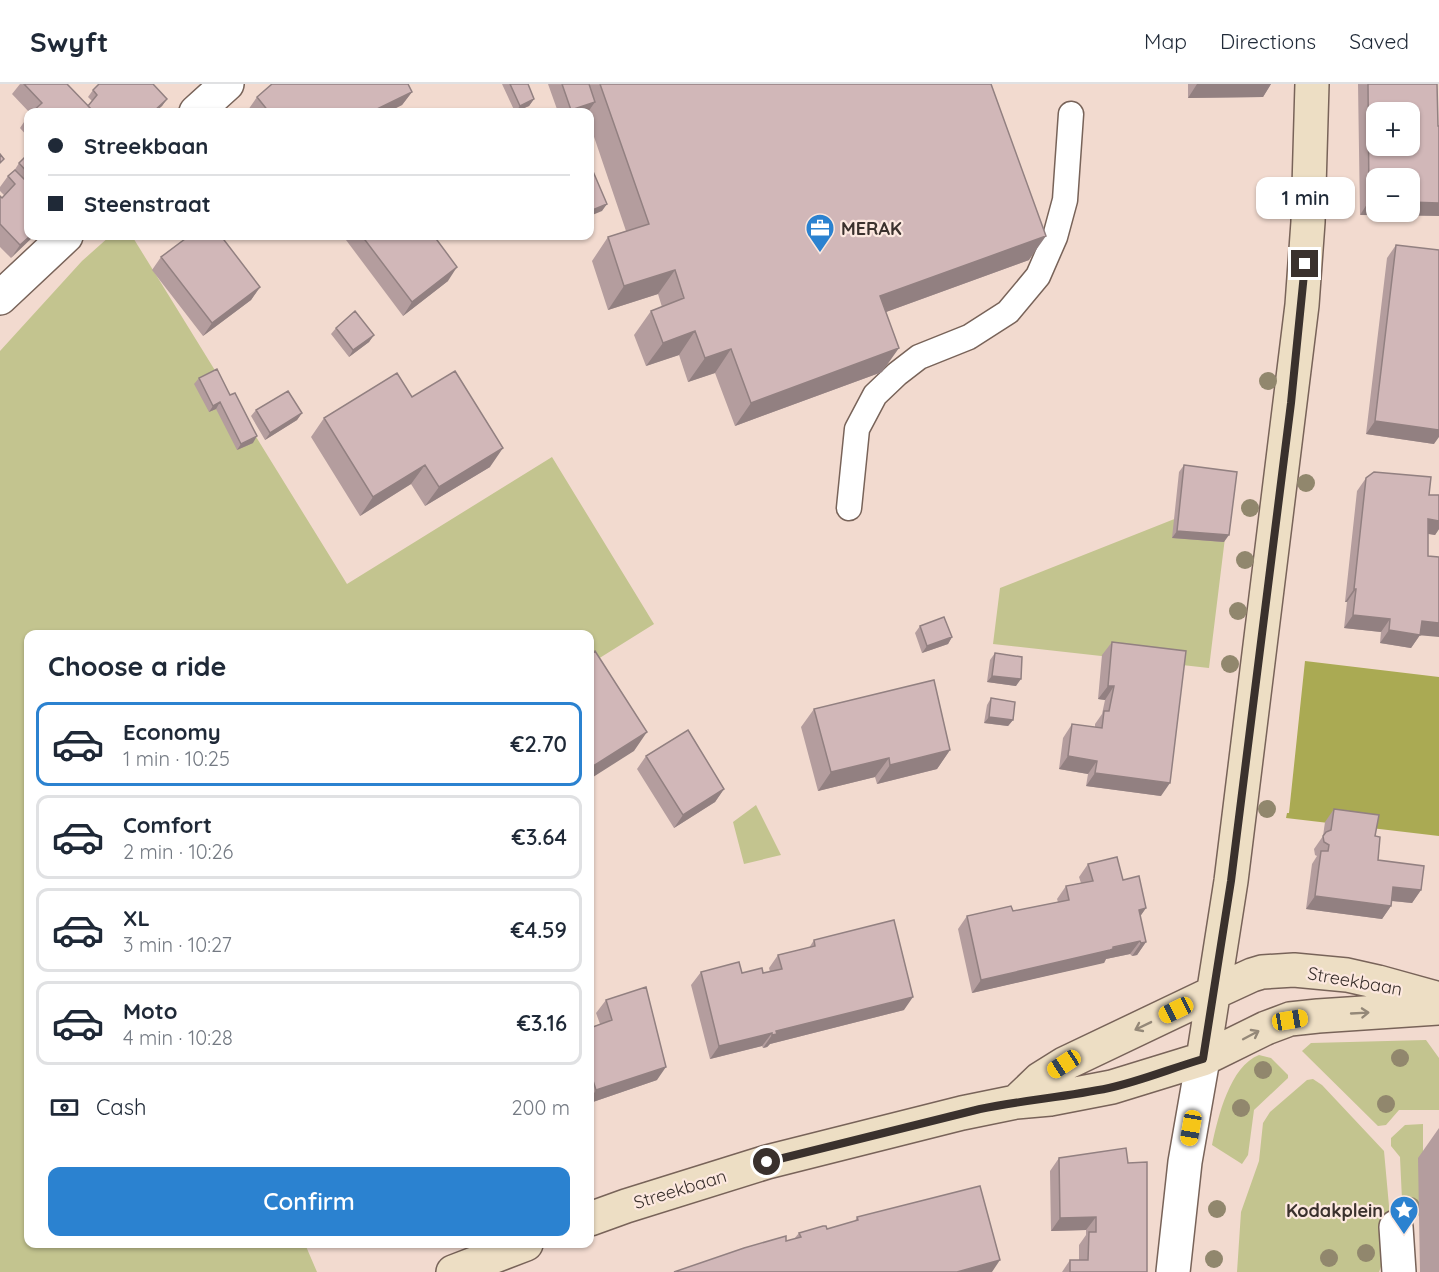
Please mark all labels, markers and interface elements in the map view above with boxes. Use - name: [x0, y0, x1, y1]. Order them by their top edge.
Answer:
- text: Swyft: [30, 24, 108, 59]
- text: Map: [1144, 28, 1187, 54]
- text: Directions: [1220, 28, 1316, 54]
- text: Saved: [1349, 28, 1409, 54]
- map controls: [1366, 102, 1420, 222]
- button: +: [1366, 102, 1420, 156]
- text: Streekbaan: [84, 132, 208, 160]
- button: −: [1366, 168, 1420, 222]
- callout: 1 min: [1256, 177, 1354, 219]
- text: 1 min: [1282, 185, 1329, 210]
- text: Steenstraat: [84, 190, 211, 218]
- office icon: MERAK: [804, 212, 836, 254]
- place label: MERAK: [841, 217, 902, 240]
- route end: [1291, 250, 1318, 277]
- text: Choose a ride: [48, 649, 226, 683]
- icon: car: [51, 717, 105, 771]
- text: Economy: [123, 718, 221, 746]
- text: €2.70: [510, 730, 567, 758]
- text: 1 min · 10:25: [123, 746, 230, 771]
- icon: car: [51, 810, 105, 864]
- text: Comfort: [123, 811, 212, 839]
- text: €3.64: [512, 823, 567, 851]
- text: 2 min · 10:26: [123, 839, 233, 864]
- icon: car: [51, 903, 105, 957]
- text: XL: [123, 904, 150, 932]
- text: €4.59: [511, 916, 567, 944]
- text: 3 min · 10:27: [123, 932, 232, 957]
- street label: Streekbaan: [1306, 961, 1404, 1001]
- car: [1156, 994, 1196, 1026]
- icon: car: [51, 996, 105, 1050]
- text: Moto: [123, 997, 177, 1025]
- car: [1271, 1008, 1309, 1032]
- one-way arrow: [1350, 1008, 1370, 1019]
- text: €3.16: [517, 1009, 567, 1037]
- one-way arrow: [1134, 1021, 1152, 1033]
- text: 4 min · 10:28: [123, 1025, 233, 1050]
- one-way arrow: [1242, 1029, 1260, 1040]
- car: [1044, 1047, 1084, 1081]
- icon: cash: [48, 1091, 81, 1124]
- text: Cash: [96, 1093, 147, 1121]
- text: 200 m: [511, 1095, 570, 1120]
- car: [1179, 1109, 1203, 1147]
- route start: [753, 1148, 780, 1175]
- street label: Streekbaan: [631, 1164, 729, 1214]
- button: Confirm: [48, 1167, 570, 1236]
- place icon: Kodakplein: [1388, 1194, 1420, 1236]
- place label: Kodakplein: [1286, 1199, 1383, 1222]

